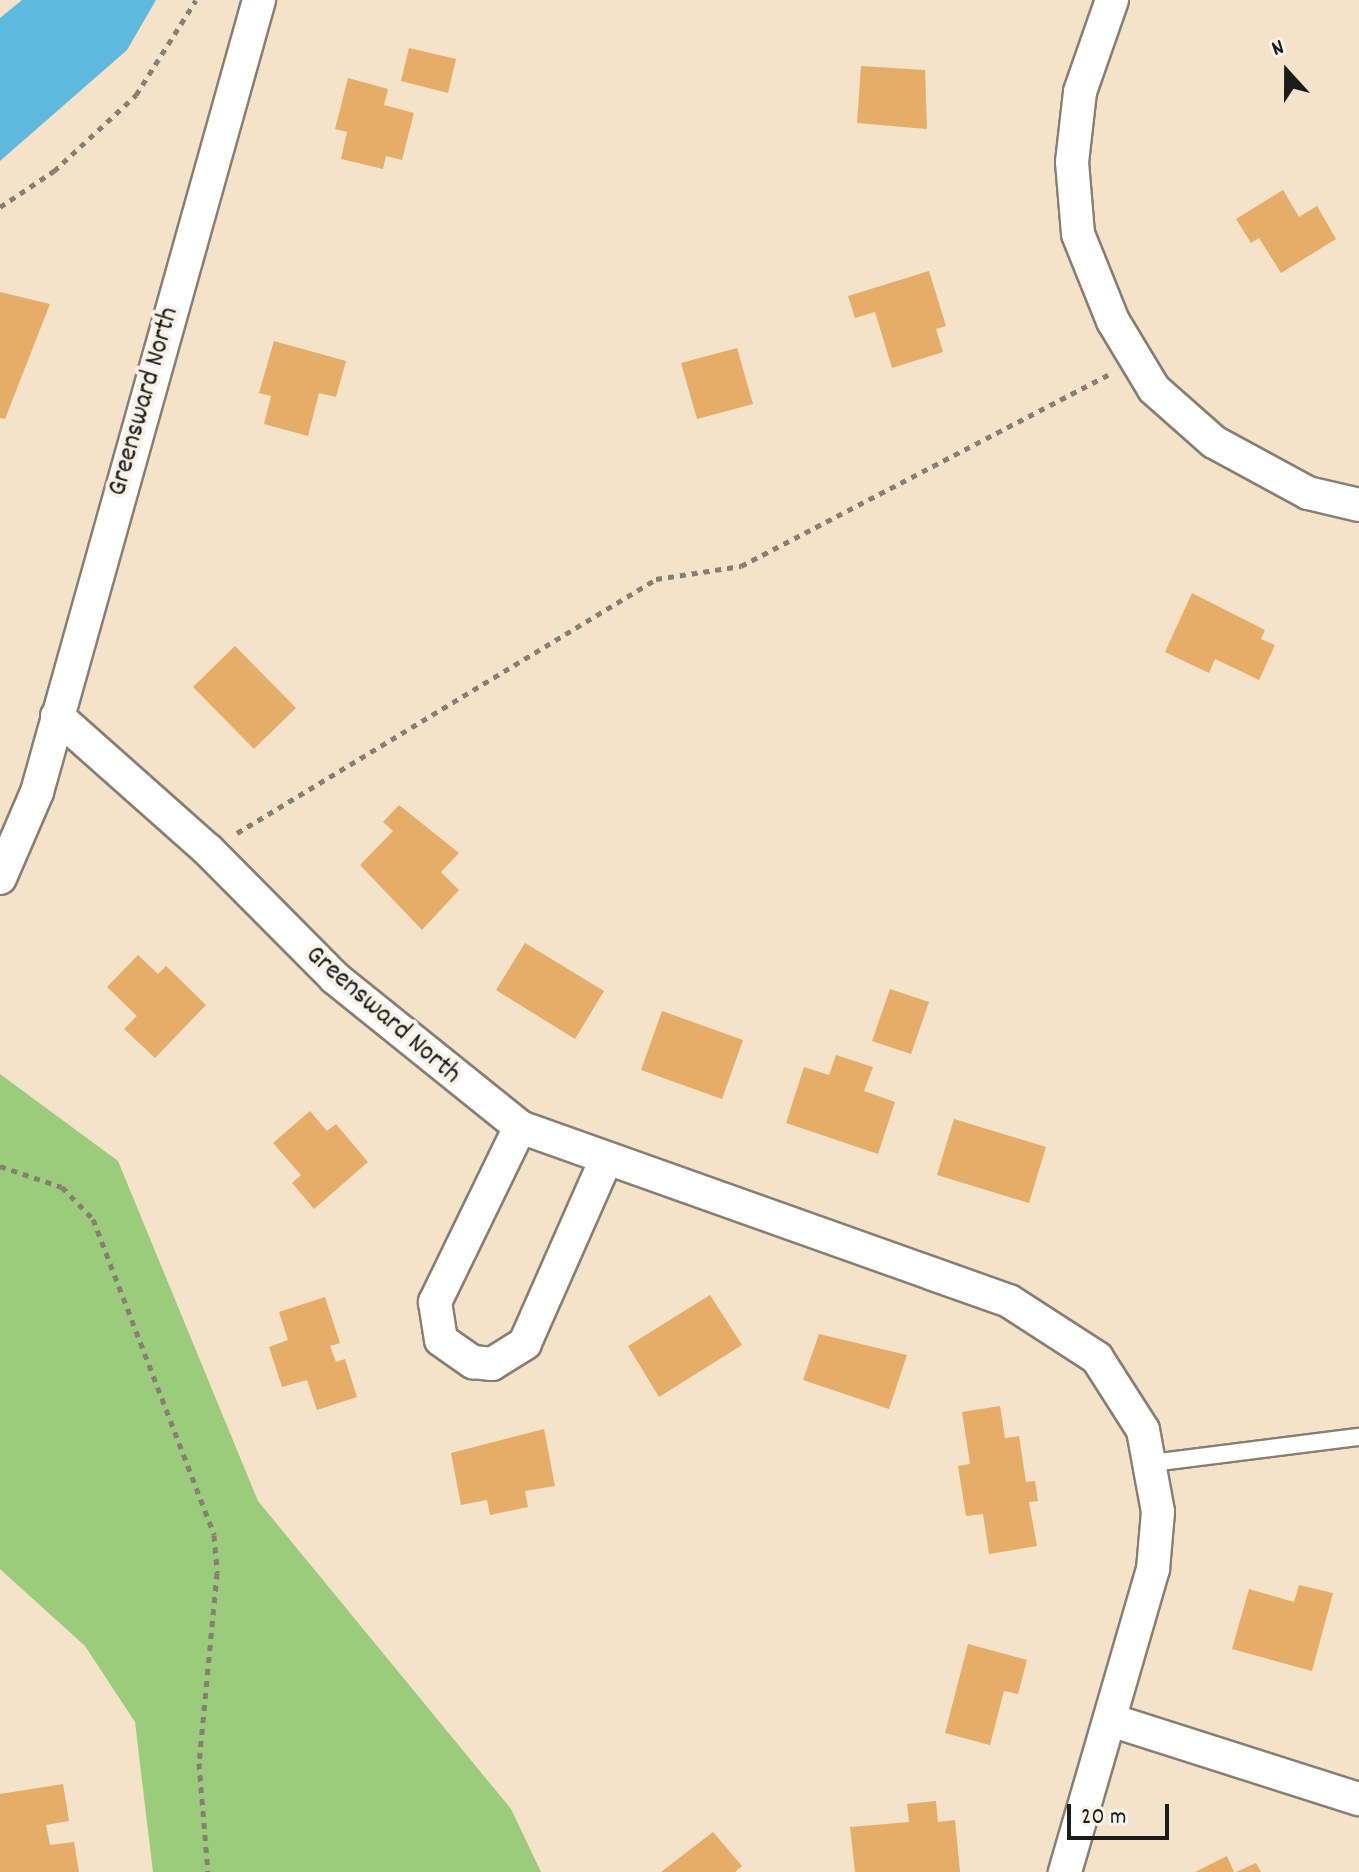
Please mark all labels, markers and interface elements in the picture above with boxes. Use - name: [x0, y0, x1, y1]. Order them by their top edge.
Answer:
- north arrow: [1247, 32, 1327, 112]
- text: N: [1268, 33, 1289, 66]
- street label: Greensward North: [102, 304, 188, 500]
- street label: Greensward North: [297, 939, 467, 1093]
- scale bar: [1071, 1788, 1173, 1838]
- text: 20 m: [1081, 1801, 1127, 1835]

